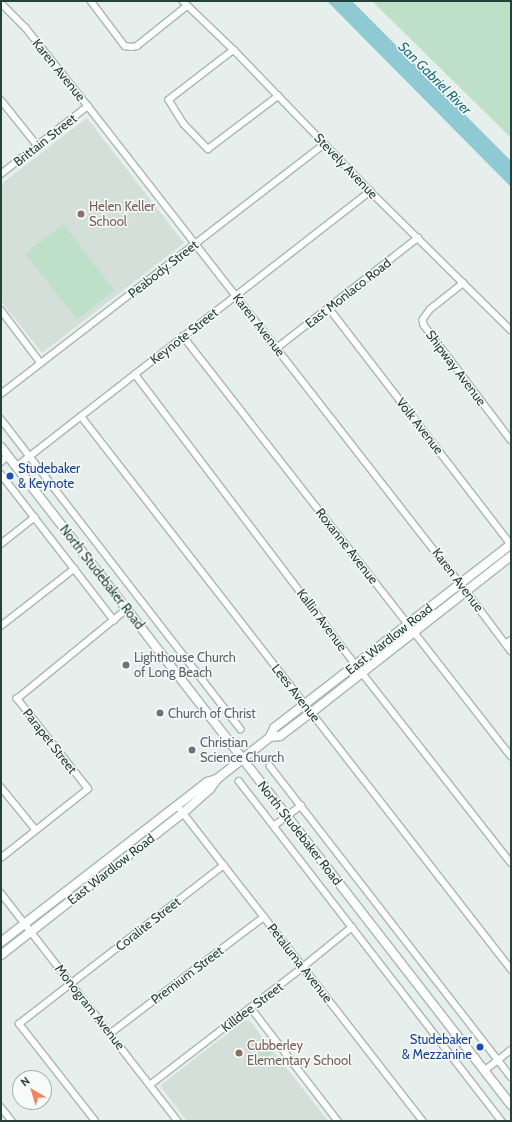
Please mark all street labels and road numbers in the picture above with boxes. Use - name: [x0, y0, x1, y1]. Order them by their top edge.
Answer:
- street label: Karen Avenue: [29, 36, 89, 104]
- street label: Brittain Street: [10, 110, 80, 170]
- street label: Stevely Avenue: [311, 130, 381, 202]
- street label: Peabody Street: [125, 237, 201, 301]
- street label: East Monlaco Road: [302, 255, 394, 331]
- street label: Karen Avenue: [230, 290, 288, 360]
- street label: Keynote Street: [147, 305, 221, 367]
- street label: Shipway Avenue: [423, 327, 489, 409]
- street label: Volk Avenue: [393, 395, 447, 457]
- street label: Roxanne Avenue: [312, 505, 382, 587]
- street label: North Studebaker Road: [56, 522, 148, 632]
- street label: Karen Avenue: [429, 545, 487, 615]
- street label: Kallin Avenue: [294, 586, 350, 654]
- street label: East Wardlow Road: [342, 600, 436, 678]
- street label: Lees Avenue: [269, 661, 323, 725]
- street label: Parapet Street: [20, 705, 80, 777]
- street label: North Studebaker Road: [254, 778, 346, 888]
- street label: East Wardlow Road: [64, 830, 158, 908]
- street label: Coralite Street: [112, 894, 184, 954]
- street label: Petaluma Avenue: [264, 920, 336, 1006]
- street label: Premium Street: [148, 943, 226, 1007]
- street label: Monogram Avenue: [52, 961, 128, 1053]
- street label: Killdee Street: [218, 979, 286, 1035]

